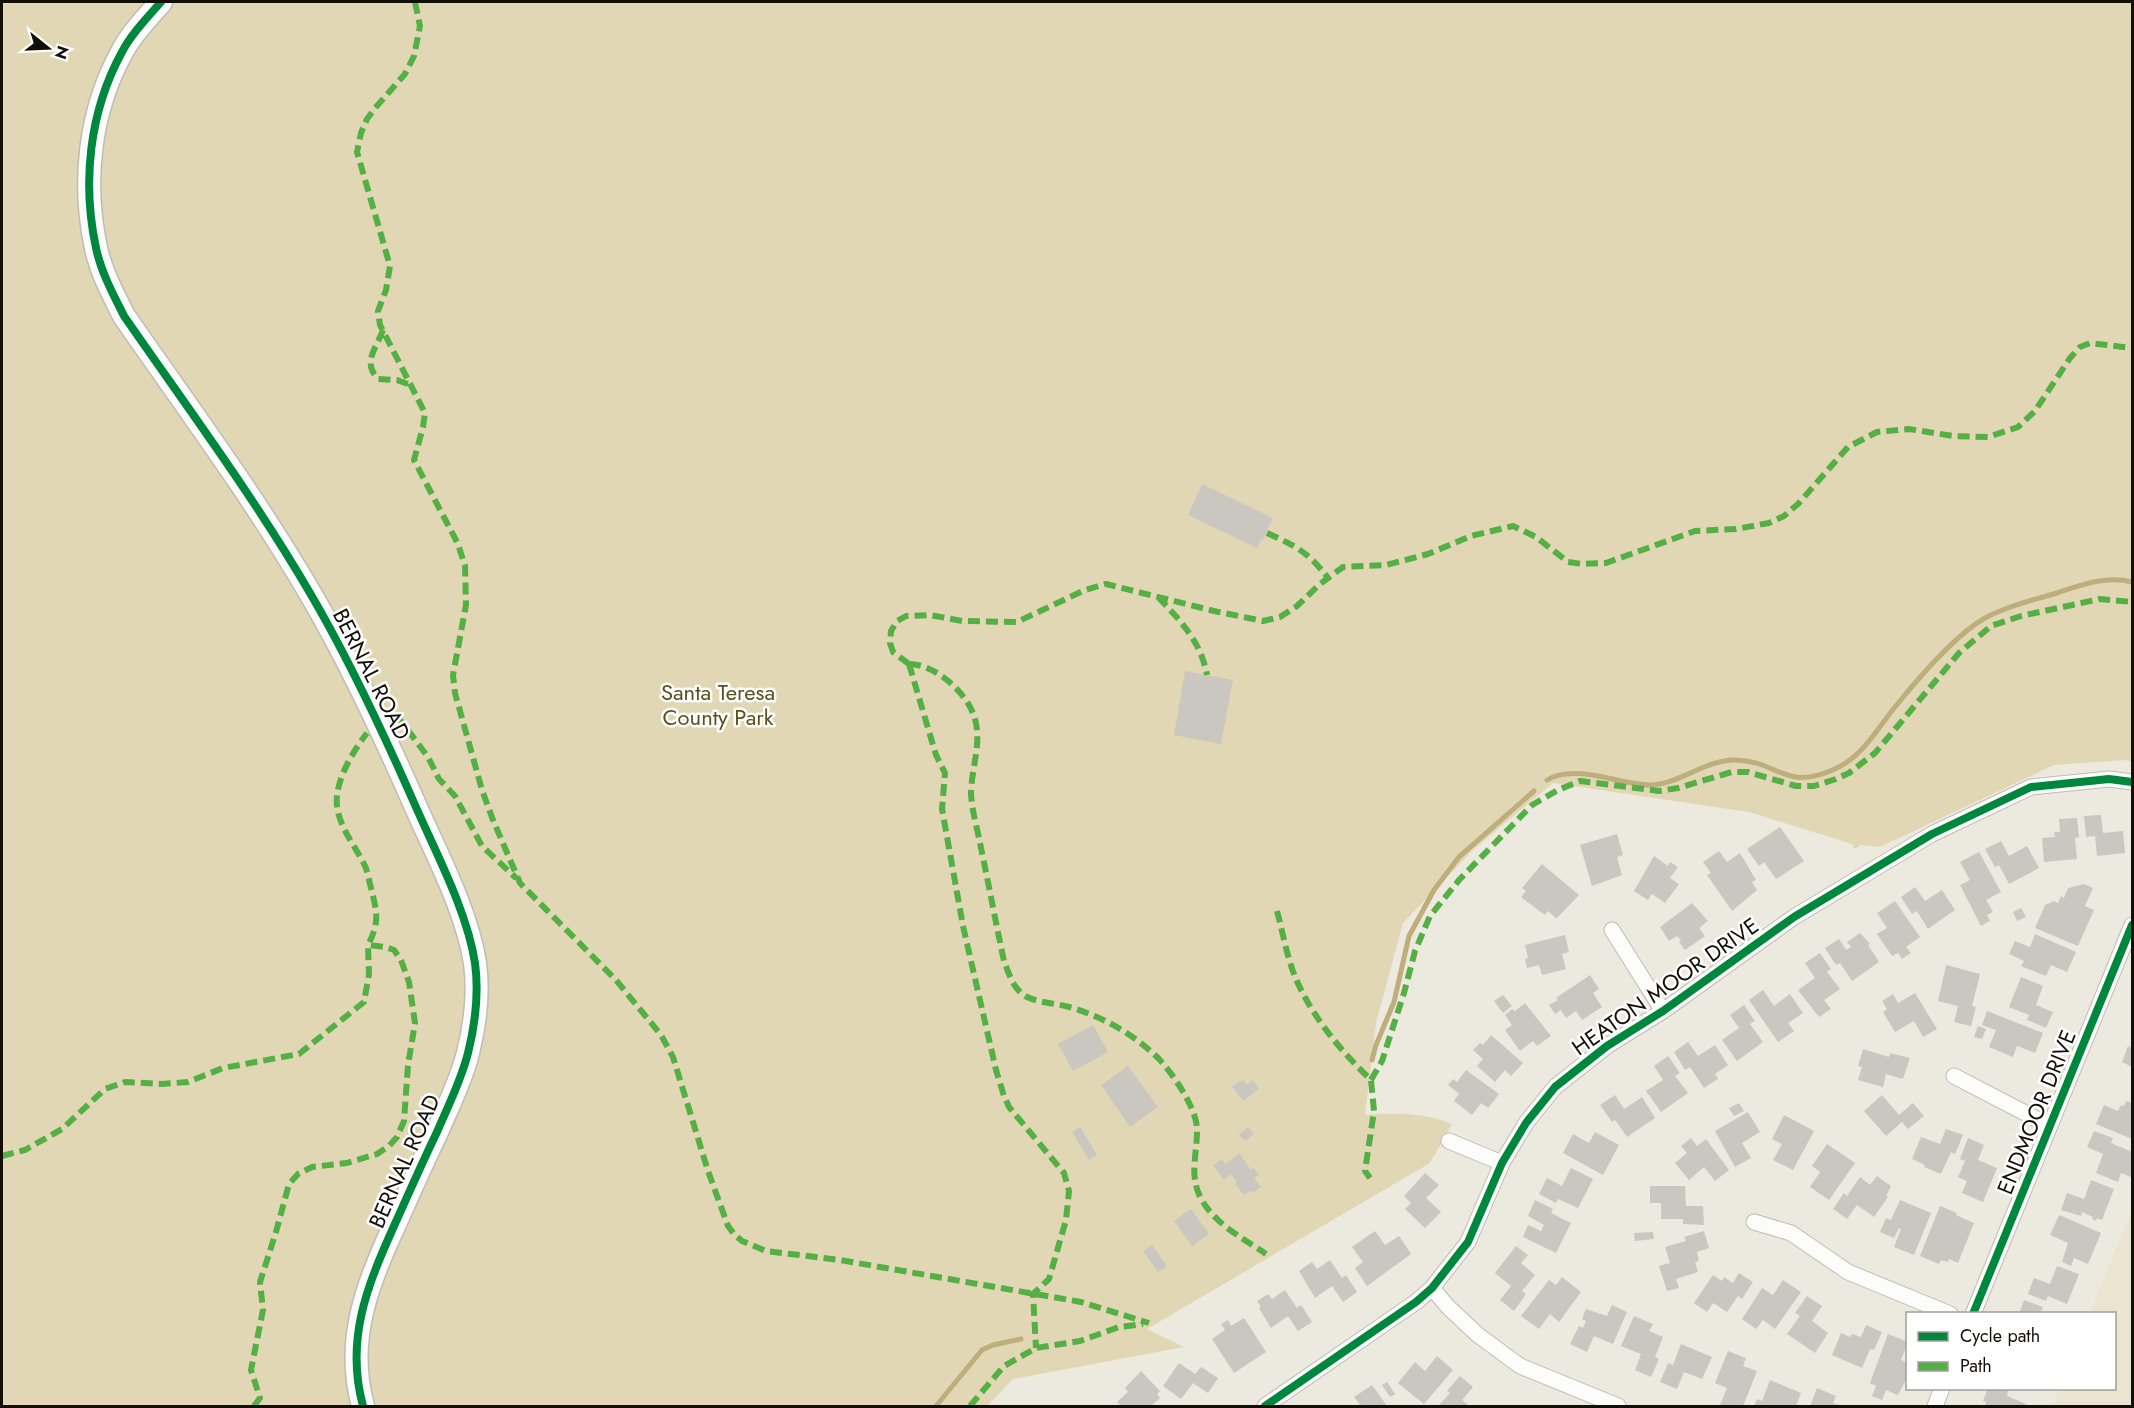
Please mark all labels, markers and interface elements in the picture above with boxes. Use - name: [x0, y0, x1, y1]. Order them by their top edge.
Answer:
- north arrow: [18, 18, 78, 78]
- text: N: [49, 43, 75, 62]
- street label: BERNAL ROAD: [325, 603, 419, 745]
- park label: Santa Teresa County Park: [661, 676, 775, 733]
- street label: HEATON MOOR DRIVE: [1565, 909, 1765, 1063]
- street label: ENDMOOR DRIVE: [1988, 1025, 2084, 1199]
- street label: BERNAL ROAD: [360, 1089, 448, 1233]
- legend: [1906, 1312, 2116, 1390]
- text: Cycle path: [1960, 1323, 2040, 1349]
- text: Path: [1960, 1353, 1992, 1379]

